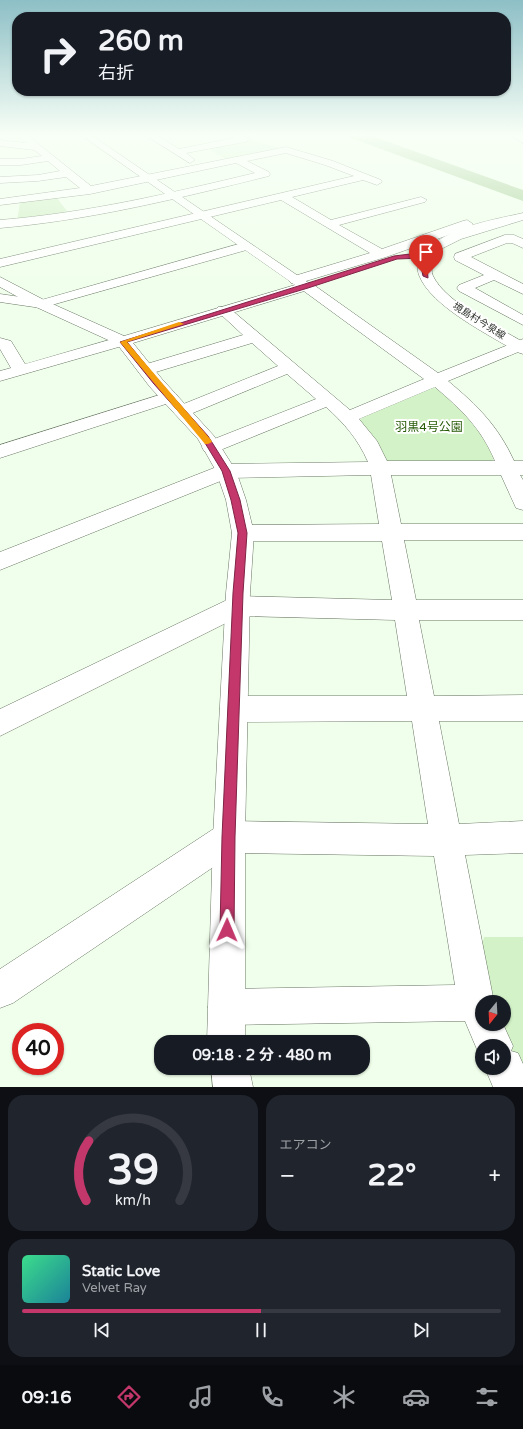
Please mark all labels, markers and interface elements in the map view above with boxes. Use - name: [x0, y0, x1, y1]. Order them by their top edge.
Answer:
- text: 260 m: [98, 24, 184, 58]
- icon: right: [32, 28, 84, 80]
- text: 右折: [98, 62, 134, 84]
- pin: [409, 235, 443, 276]
- icon: arrive: [415, 241, 437, 263]
- street label: 境島村今泉線: [450, 300, 508, 342]
- park label: 羽黒4号公園: [395, 420, 463, 434]
- position arrow: [206, 909, 248, 951]
- north arrow: [475, 995, 511, 1031]
- map controls: [475, 995, 511, 1075]
- speed limit sign: 40: [12, 1023, 64, 1075]
- button: sound: [475, 1039, 511, 1075]
- text: 09:18 · 2 分 · 480 m: [192, 1046, 332, 1064]
- text: エアコン: [280, 1137, 332, 1153]
- text: 39: [107, 1146, 159, 1196]
- text: 22°: [367, 1157, 416, 1194]
- text: −: [280, 1163, 295, 1189]
- text: +: [489, 1163, 501, 1189]
- text: km/h: [115, 1192, 151, 1209]
- text: Static Love: [82, 1262, 160, 1280]
- text: Velvet Ray: [82, 1280, 147, 1296]
- icon: previous: [91, 1319, 113, 1341]
- icon: pause: [250, 1319, 272, 1341]
- icon: next: [410, 1319, 432, 1341]
- icon: directions: [115, 1383, 143, 1411]
- icon: music: [187, 1383, 215, 1411]
- icon: phone: [258, 1383, 286, 1411]
- icon: climate: [330, 1383, 358, 1411]
- icon: car: [402, 1383, 430, 1411]
- icon: filters: [473, 1383, 501, 1411]
- text: 09:16: [22, 1386, 72, 1408]

